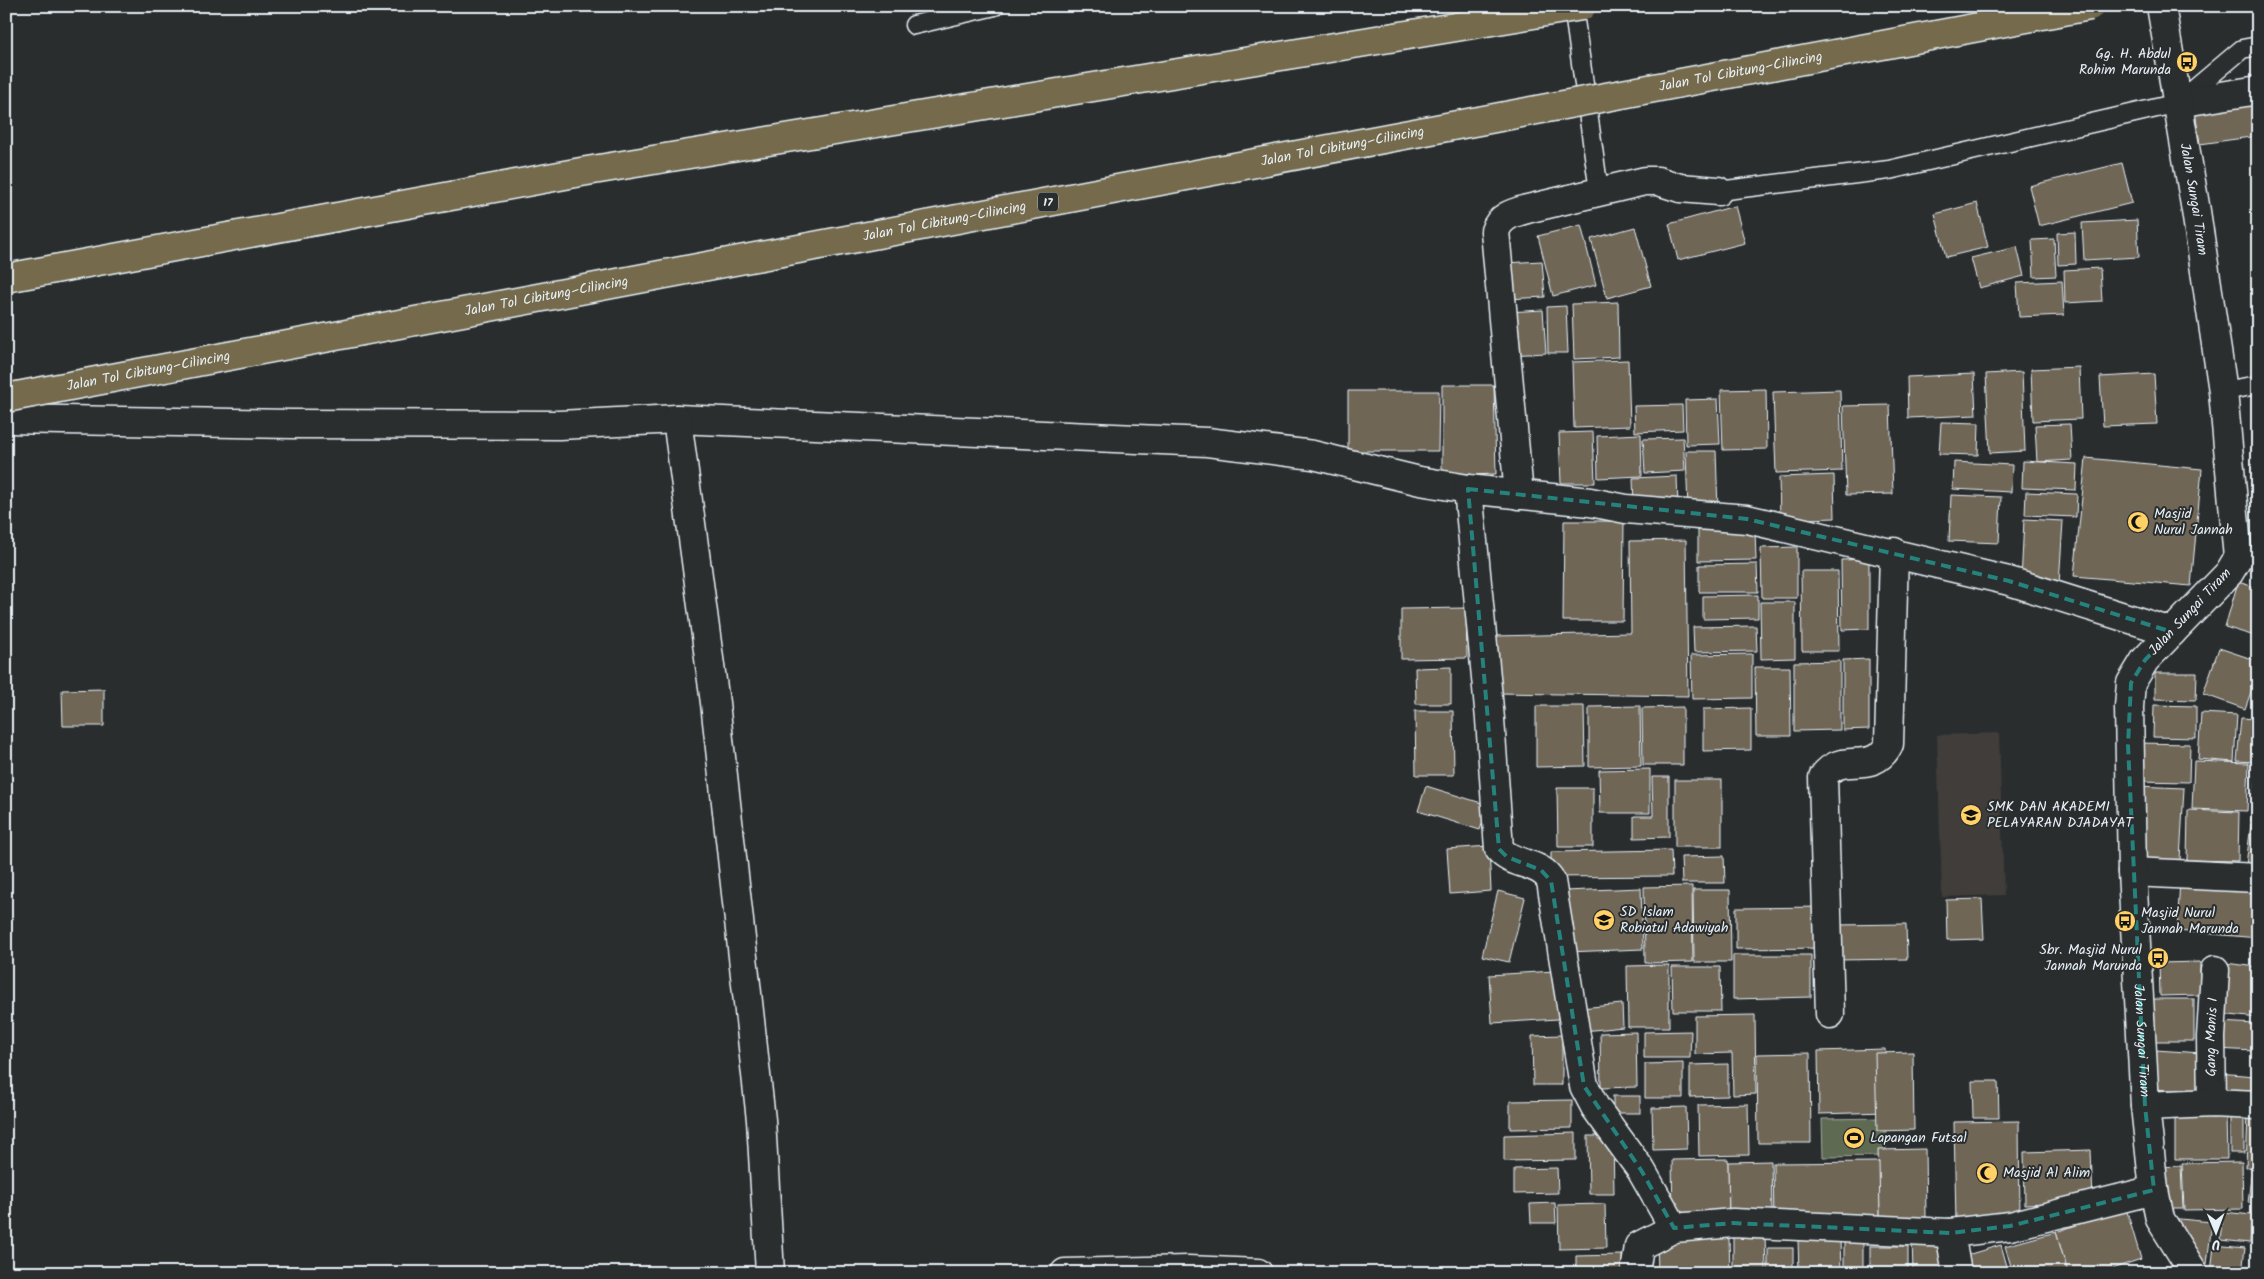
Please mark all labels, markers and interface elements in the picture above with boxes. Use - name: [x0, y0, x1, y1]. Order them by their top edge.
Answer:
- place label: Gg. H. Abdul Rohim Marunda: [2079, 43, 2172, 81]
- street label: Jalan Tol Cibitung–Cilincing: [1657, 46, 1824, 98]
- bus stop icon: Gg. H. Abdul Rohim Marunda: [2175, 50, 2199, 74]
- street label: Jalan Tol Cibitung–Cilincing: [1259, 120, 1426, 173]
- street label: Jalan Sungai Tiram: [2174, 142, 2214, 257]
- road number: 17: [1038, 192, 1058, 212]
- street label: Jalan Tol Cibitung–Cilincing: [861, 195, 1028, 248]
- street label: Jalan Tol Cibitung–Cilincing: [463, 270, 630, 322]
- street label: Jalan Tol Cibitung–Cilincing: [65, 345, 232, 397]
- place label: Masjid Nurul Jannah: [2154, 503, 2233, 541]
- mosque icon: Masjid Nurul Jannah: [2126, 510, 2150, 534]
- street label: Jalan Sungai Tiram: [2143, 563, 2237, 661]
- place label: SMK DAN AKADEMI PELAYARAN DJADAYAT: [1987, 796, 2134, 834]
- school or university icon: SMK DAN AKADEMI PELAYARAN DJADAYAT: [1959, 803, 1983, 827]
- place label: SD Islam Robiatul Adawiyah: [1620, 901, 1728, 939]
- place label: Masjid Nurul Jannah Marunda: [2141, 902, 2239, 940]
- school or university icon: SD Islam Robiatul Adawiyah: [1592, 908, 1616, 932]
- bus stop icon: Masjid Nurul Jannah Marunda: [2113, 909, 2137, 933]
- place label: Sbr. Masjid Nurul Jannah Marunda: [2040, 939, 2143, 977]
- bus stop icon: Sbr. Masjid Nurul Jannah Marunda: [2146, 946, 2170, 970]
- street label: Jalan Sungai Tiram: [2127, 983, 2155, 1098]
- street label: Gang Manis I: [2200, 997, 2224, 1077]
- sports icon: Lapangan Futsal: [1842, 1126, 1866, 1150]
- place label: Lapangan Futsal: [1870, 1127, 1967, 1149]
- mosque icon: Masjid Al Alim: [1975, 1161, 1999, 1185]
- place label: Masjid Al Alim: [2003, 1162, 2090, 1184]
- north arrow: [2192, 1206, 2242, 1256]
- text: U: [2211, 1233, 2221, 1255]

